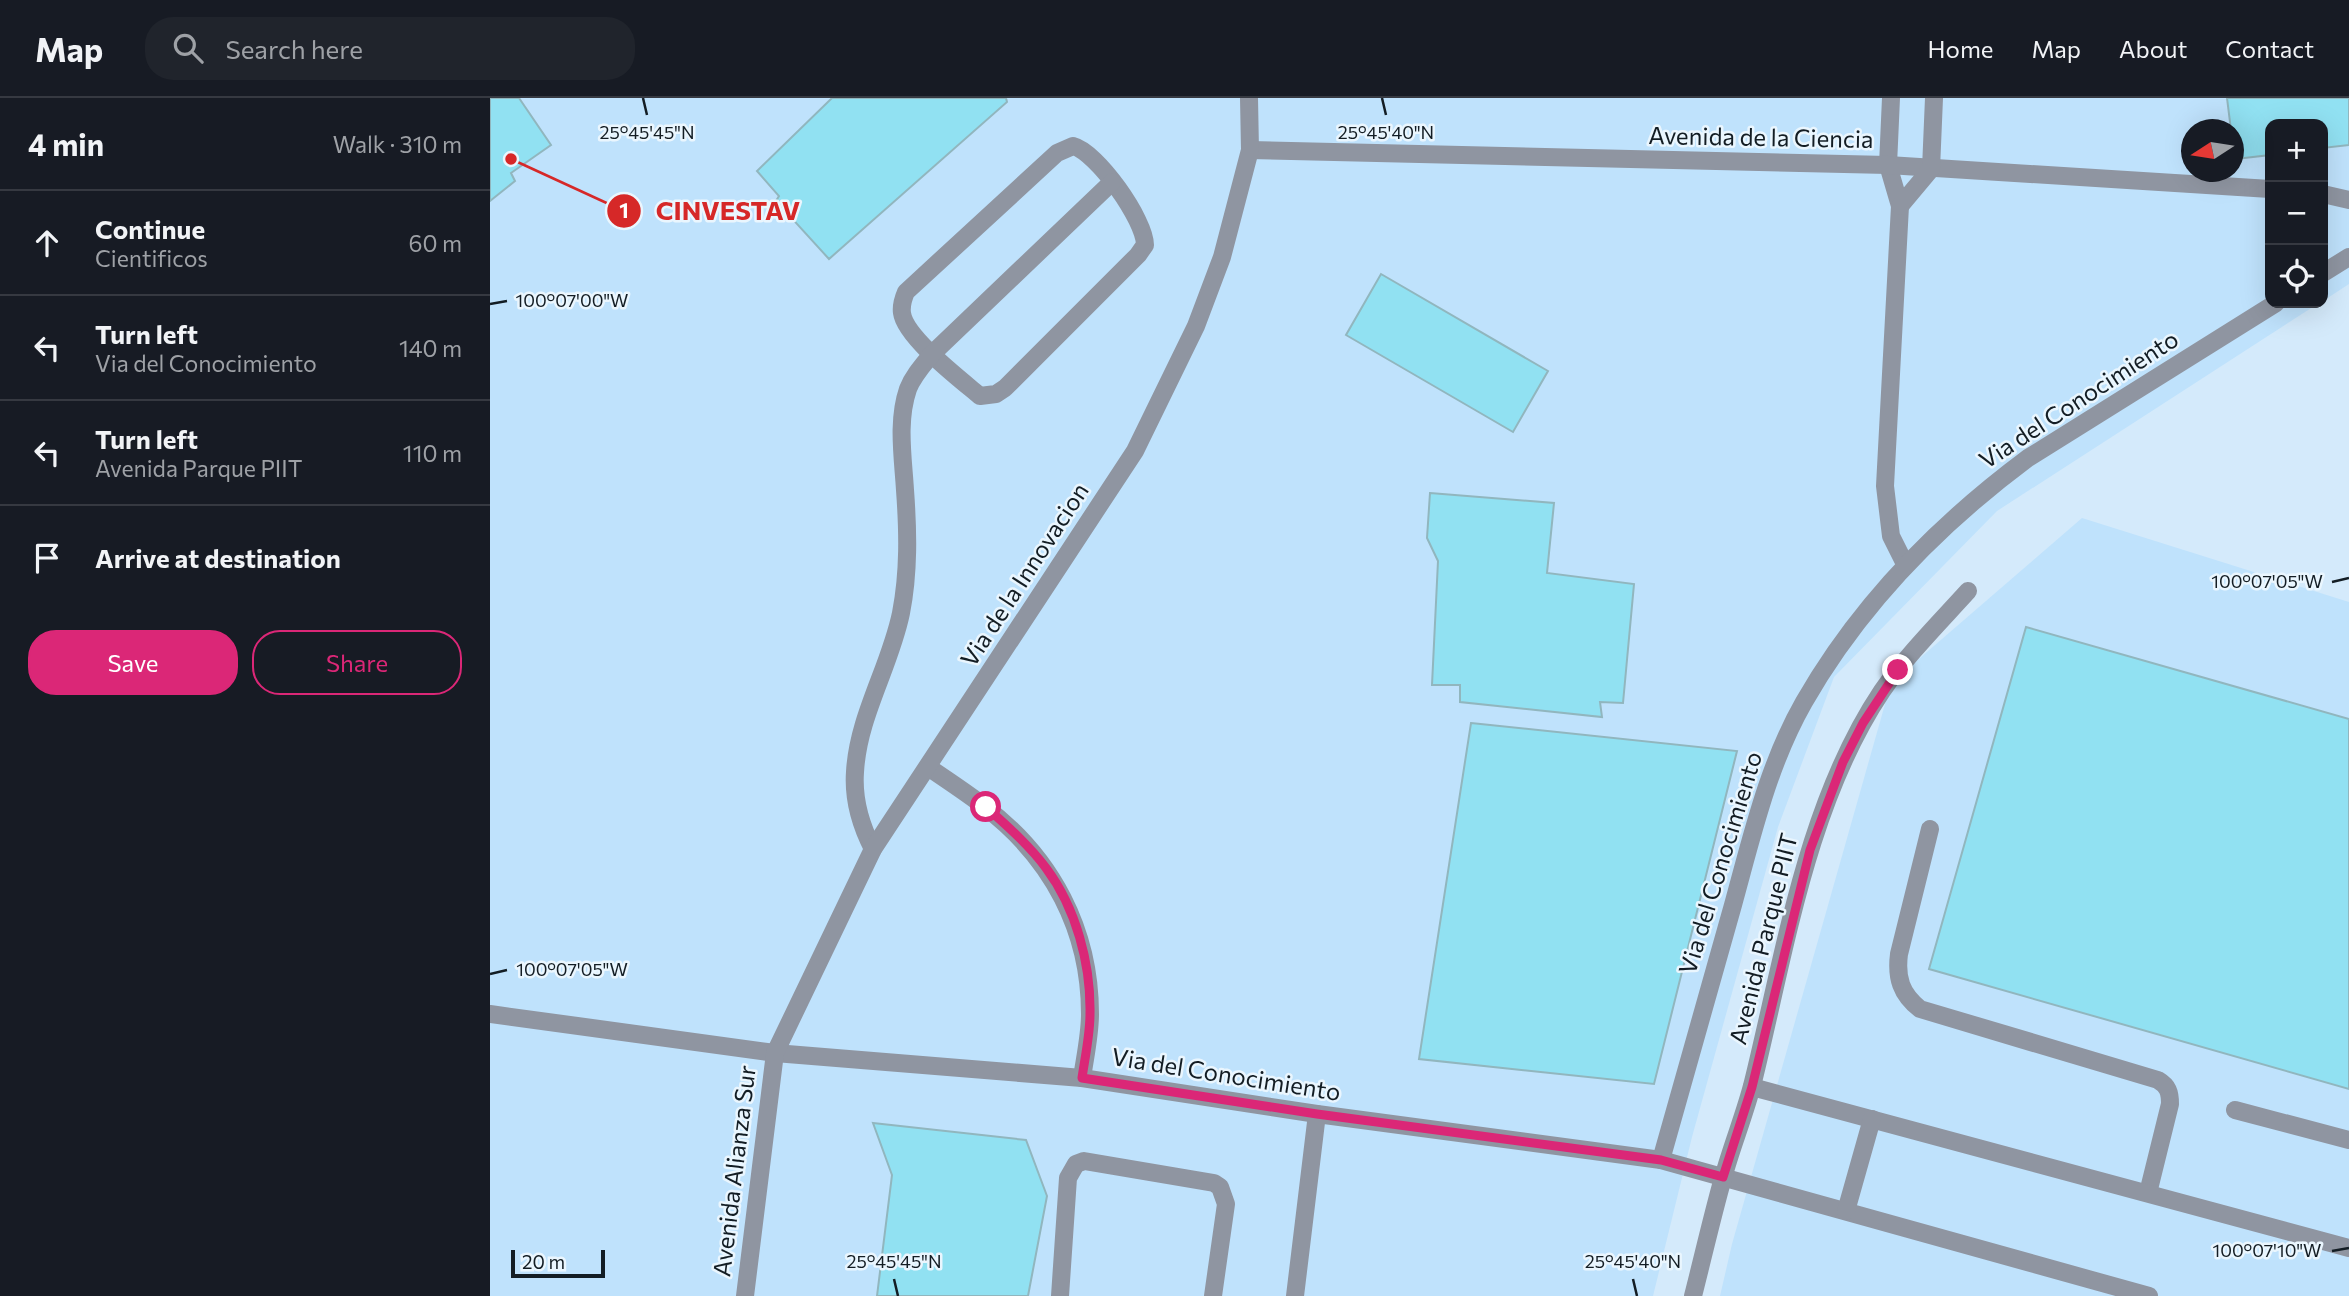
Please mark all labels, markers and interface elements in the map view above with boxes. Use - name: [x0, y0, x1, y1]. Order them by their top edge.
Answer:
- search box: [145, 17, 635, 80]
- text: Map: [35, 28, 103, 69]
- icon: search: [169, 29, 207, 67]
- text: Search here: [225, 33, 363, 64]
- text: Home: [1928, 34, 1994, 63]
- text: Map: [2032, 34, 2081, 63]
- text: About: [2119, 34, 2187, 63]
- text: Contact: [2225, 34, 2314, 63]
- north arrow: [2181, 119, 2244, 182]
- map controls: [2265, 119, 2328, 308]
- button: +: [2265, 119, 2328, 182]
- street label: Avenida de la Ciencia: [1648, 120, 1874, 153]
- text: 25°45'45"N: [600, 121, 694, 143]
- text: 25°45'40"N: [1338, 121, 1434, 143]
- text: 4 min: [28, 125, 104, 162]
- text: Walk · 310 m: [333, 130, 462, 158]
- button: −: [2265, 182, 2328, 245]
- callout: CINVESTAV: [607, 188, 814, 235]
- text: CINVESTAV: [656, 194, 800, 225]
- text: 1: [619, 197, 629, 222]
- text: Continue: [95, 213, 205, 244]
- icon: ahead: [28, 224, 66, 262]
- text: 60 m: [409, 229, 462, 257]
- text: Cientificos: [95, 244, 208, 272]
- button: locate: [2265, 245, 2328, 308]
- text: 100°07'00"W: [516, 289, 628, 311]
- text: Turn left: [95, 318, 198, 349]
- street label: Via del Conocimiento: [1973, 324, 2183, 474]
- icon: left: [28, 329, 66, 367]
- text: 140 m: [399, 334, 462, 362]
- text: Via del Conocimiento: [95, 349, 317, 377]
- text: Turn left: [95, 423, 198, 454]
- icon: left: [28, 434, 66, 472]
- text: 110 m: [403, 439, 462, 467]
- text: Avenida Parque PIIT: [95, 454, 302, 482]
- street label: Via de la Innovacion: [954, 477, 1094, 671]
- icon: arrive: [28, 539, 66, 577]
- text: Arrive at destination: [95, 542, 341, 573]
- text: 100°07'05"W: [2211, 570, 2323, 592]
- button: Save: [28, 630, 238, 695]
- button: Share: [252, 630, 462, 695]
- route end: [1882, 654, 1913, 685]
- street label: Via del Conocimiento: [1672, 748, 1767, 977]
- route start: [970, 791, 1001, 822]
- street label: Avenida Parque PIIT: [1722, 830, 1803, 1047]
- text: 100°07'05"W: [516, 958, 628, 980]
- street label: Via del Conocimiento: [1110, 1041, 1343, 1106]
- street label: Avenida Alianza Sur: [706, 1063, 761, 1278]
- text: 100°07'10"W: [2213, 1239, 2321, 1261]
- scale bar: [511, 1247, 606, 1279]
- text: 20 m: [522, 1250, 565, 1273]
- text: 25°45'45"N: [847, 1250, 941, 1272]
- text: 25°45'40"N: [1585, 1250, 1681, 1272]

